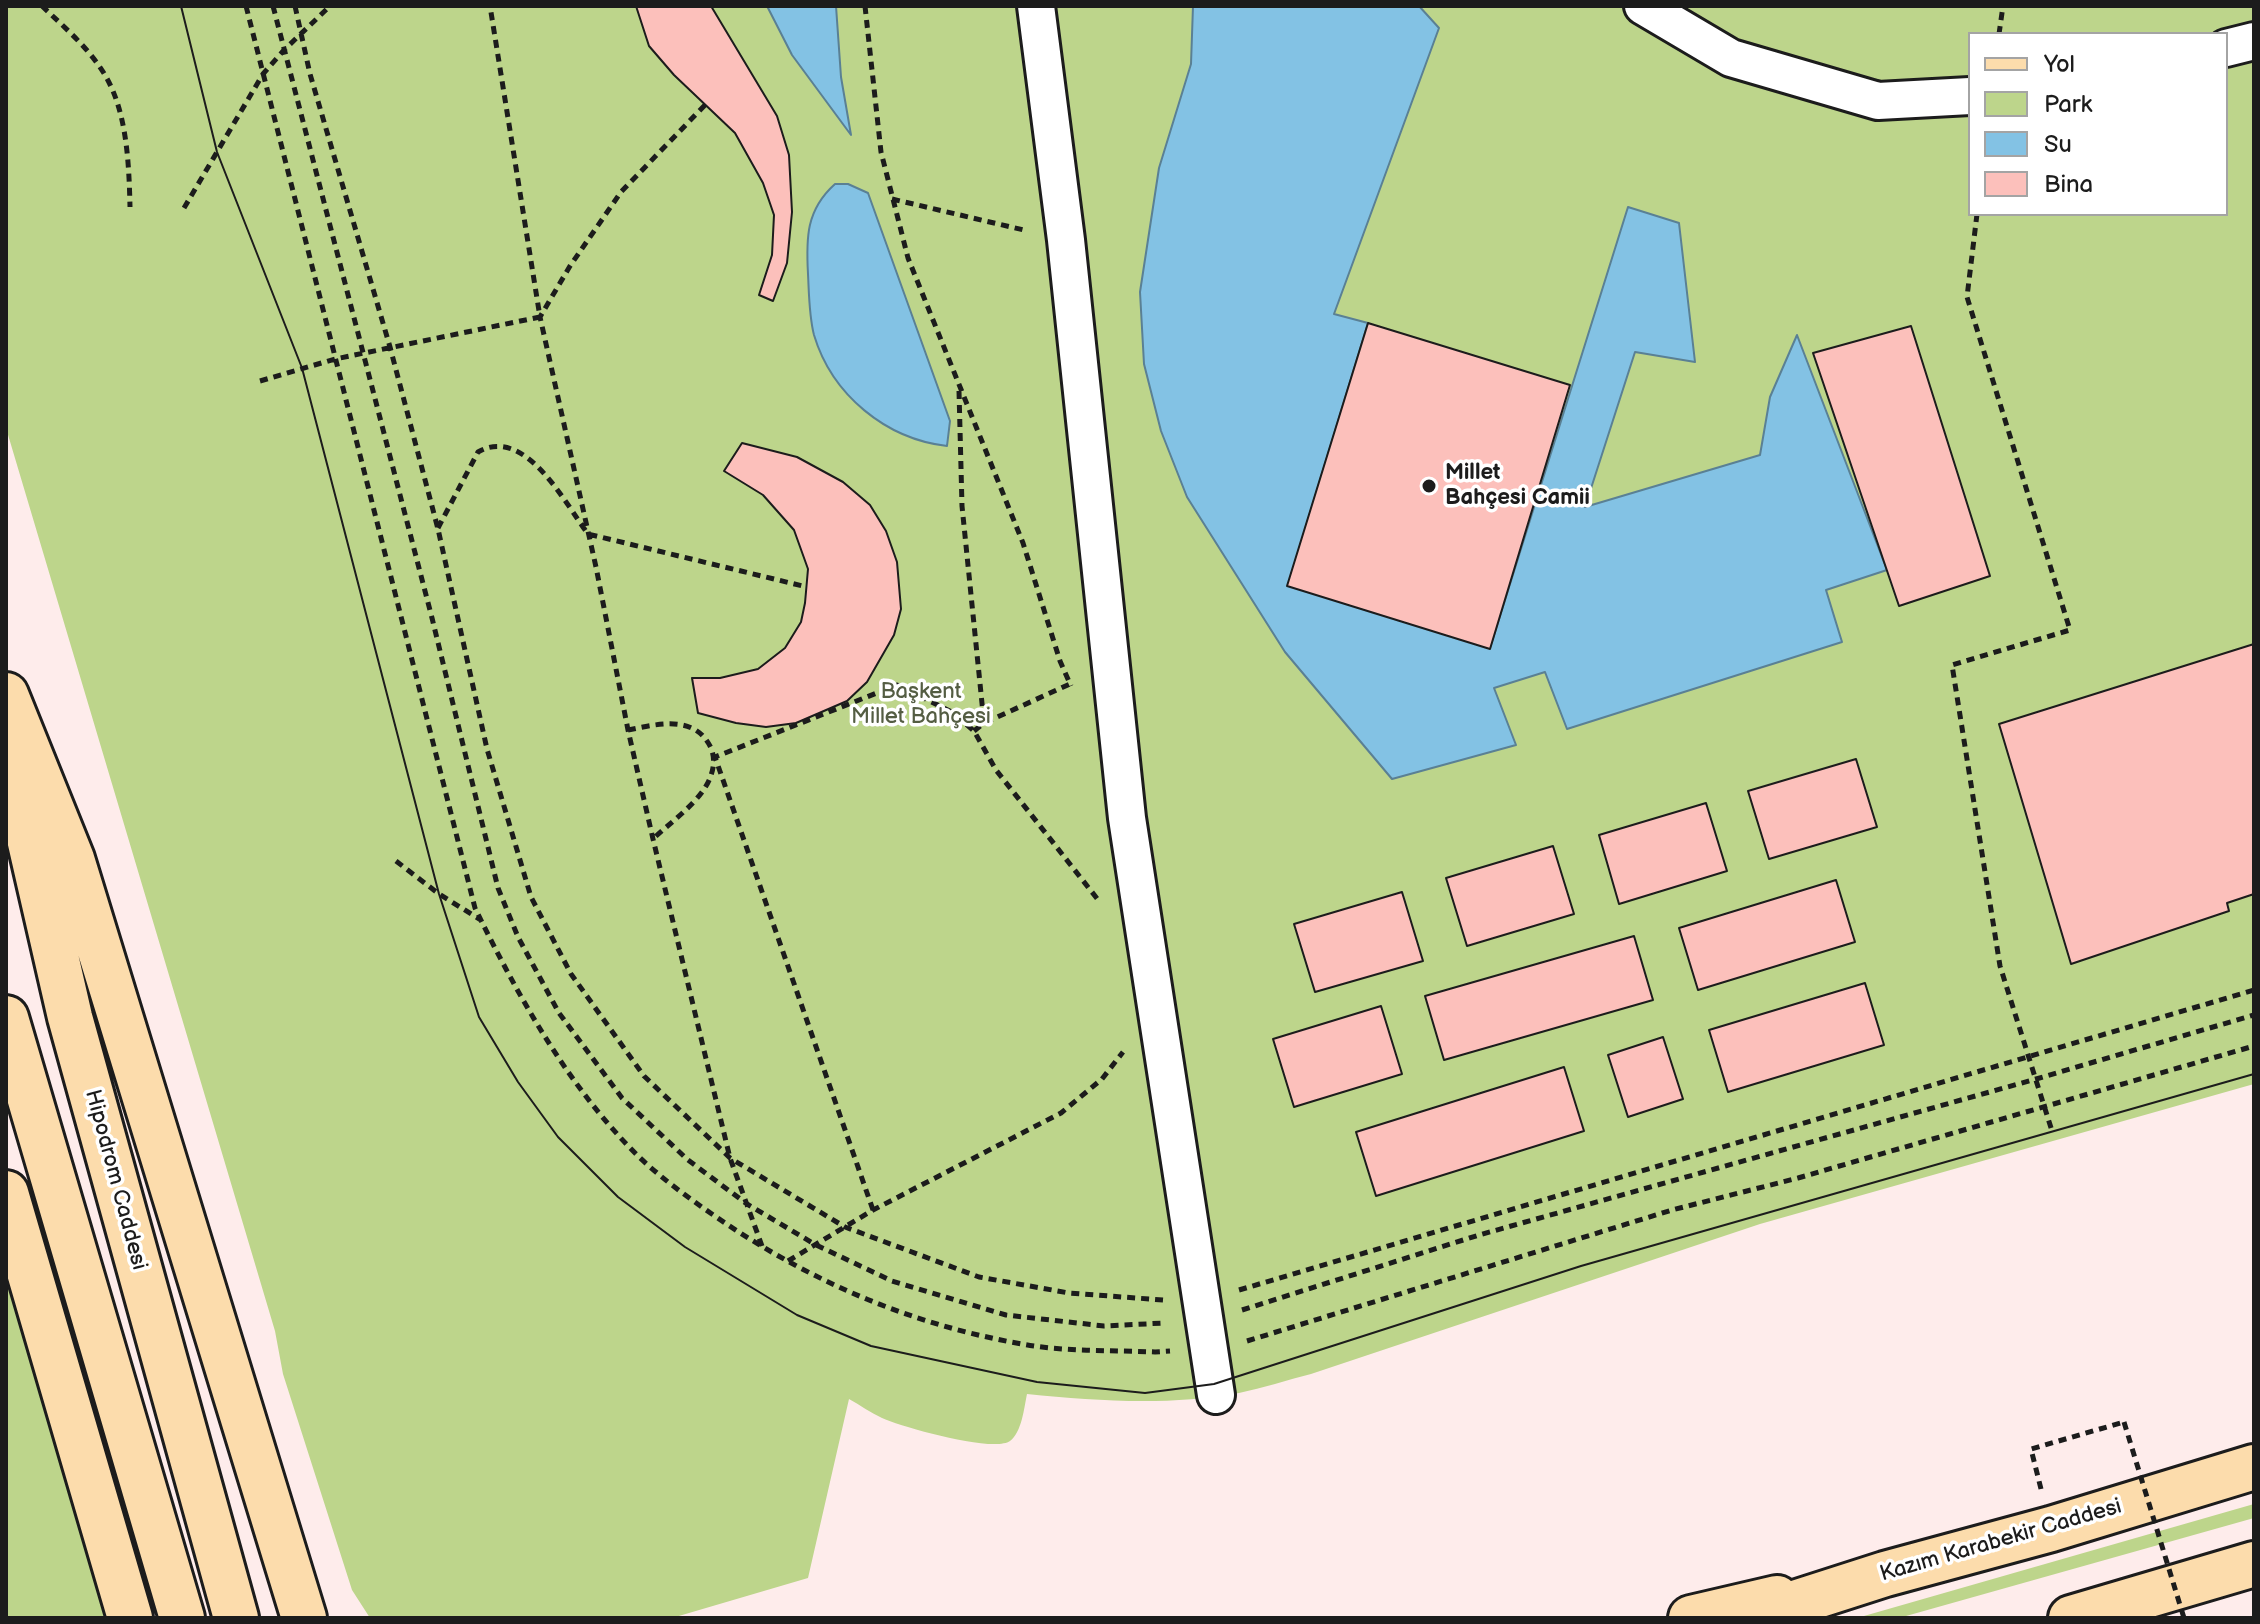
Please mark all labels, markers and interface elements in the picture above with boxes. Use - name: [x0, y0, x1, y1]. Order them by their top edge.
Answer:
- legend: [1968, 32, 2228, 216]
- text: Yol: [2044, 50, 2075, 79]
- text: Park: [2044, 90, 2092, 119]
- text: Su: [2044, 130, 2072, 159]
- text: Bina: [2044, 170, 2093, 199]
- place label: Millet Bahçesi Camii: [1445, 460, 1590, 512]
- marker: Millet Bahçesi Camii: [1420, 477, 1438, 495]
- park label: Başkent Millet Bahçesi: [851, 679, 991, 730]
- street label: Hipodrom Caddesi: [78, 1087, 152, 1273]
- street label: Kazım Karabekir Caddesi: [1877, 1494, 2125, 1588]

